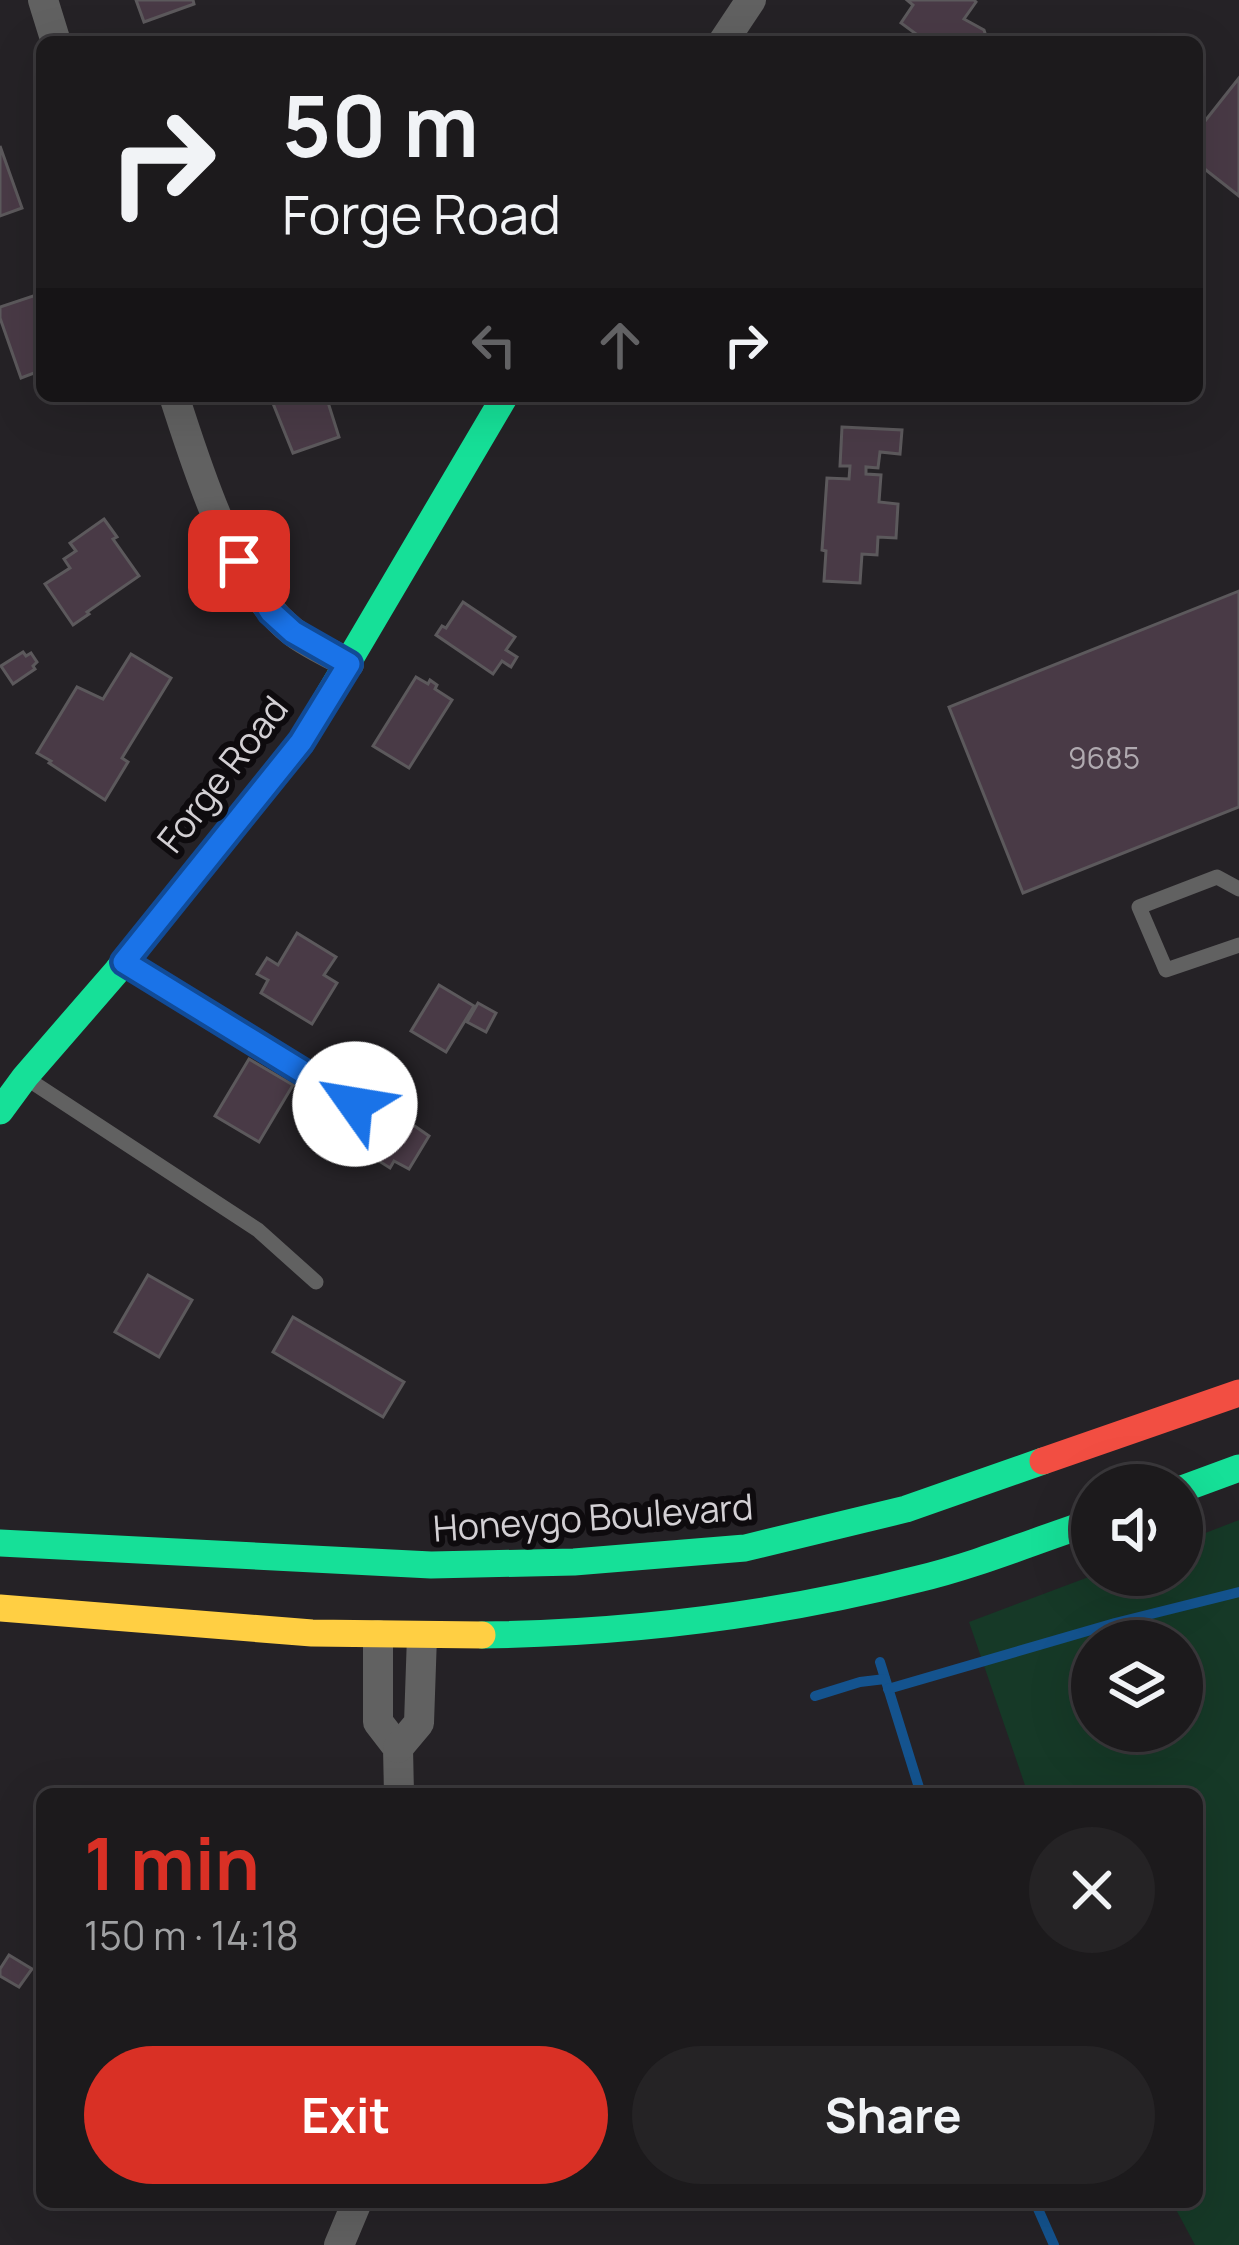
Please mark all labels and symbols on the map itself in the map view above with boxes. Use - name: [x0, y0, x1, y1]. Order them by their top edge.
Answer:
- pin: [188, 510, 290, 612]
- street label: Forge Road: [145, 686, 299, 862]
- house number: 9685: [1068, 737, 1140, 778]
- position arrow: [292, 1041, 418, 1167]
- street label: Honeygo Boulevard: [431, 1481, 755, 1553]

